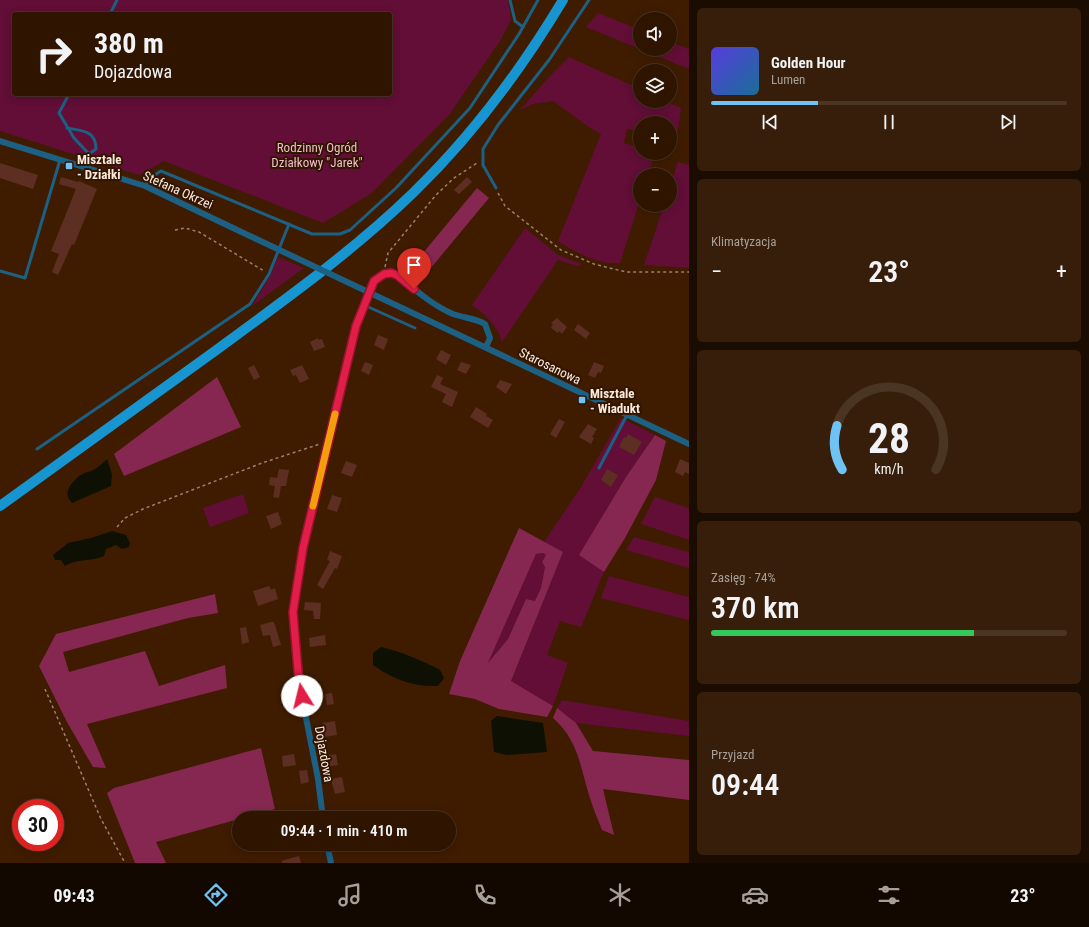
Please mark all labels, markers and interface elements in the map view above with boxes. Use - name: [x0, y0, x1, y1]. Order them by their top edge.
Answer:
- map controls: [633, 12, 677, 212]
- button: sound: [633, 12, 677, 56]
- text: 380 m: [94, 27, 164, 60]
- icon: right: [28, 28, 80, 80]
- text: Golden Hour: [771, 54, 846, 72]
- text: Dojazdowa: [94, 61, 172, 82]
- button: layers: [633, 64, 677, 108]
- text: Lumen: [771, 72, 805, 87]
- icon: previous: [759, 111, 781, 133]
- icon: pause: [878, 111, 900, 133]
- icon: next: [997, 111, 1019, 133]
- button: +: [633, 116, 677, 160]
- park label: Rodzinny Ogród Działkowy "Jarek": [271, 140, 363, 170]
- place label: Misztale - Działki: [77, 152, 122, 182]
- marker: Misztale - Działki: [64, 161, 74, 171]
- street label: Stefana Okrzei: [141, 168, 215, 212]
- button: −: [633, 168, 677, 212]
- text: Klimatyzacja: [711, 234, 776, 249]
- pin: [397, 248, 431, 289]
- icon: arrive: [403, 254, 425, 276]
- text: 23°: [868, 254, 910, 289]
- text: −: [711, 259, 722, 284]
- text: +: [1056, 259, 1067, 284]
- street label: Starosanowa: [517, 345, 583, 387]
- place label: Misztale - Wiadukt: [590, 386, 640, 416]
- marker: Misztale - Wiadukt: [577, 395, 587, 405]
- text: 28: [868, 413, 910, 462]
- text: km/h: [874, 460, 904, 476]
- text: Zasięg · 74%: [711, 570, 776, 585]
- text: 370 km: [711, 590, 800, 625]
- position arrow: [281, 675, 323, 717]
- street label: Dojazdowa: [312, 725, 336, 783]
- text: Przyjazd: [711, 747, 754, 762]
- text: 09:44: [711, 767, 779, 802]
- speed limit sign: 30: [12, 799, 64, 851]
- text: 09:44 · 1 min · 410 m: [281, 822, 407, 840]
- icon: directions: [202, 881, 230, 909]
- icon: music: [336, 881, 364, 909]
- icon: phone: [471, 881, 499, 909]
- icon: climate: [606, 881, 634, 909]
- icon: car: [741, 881, 769, 909]
- icon: filters: [875, 881, 903, 909]
- text: 09:43: [53, 885, 95, 906]
- text: 23°: [1010, 885, 1035, 906]

